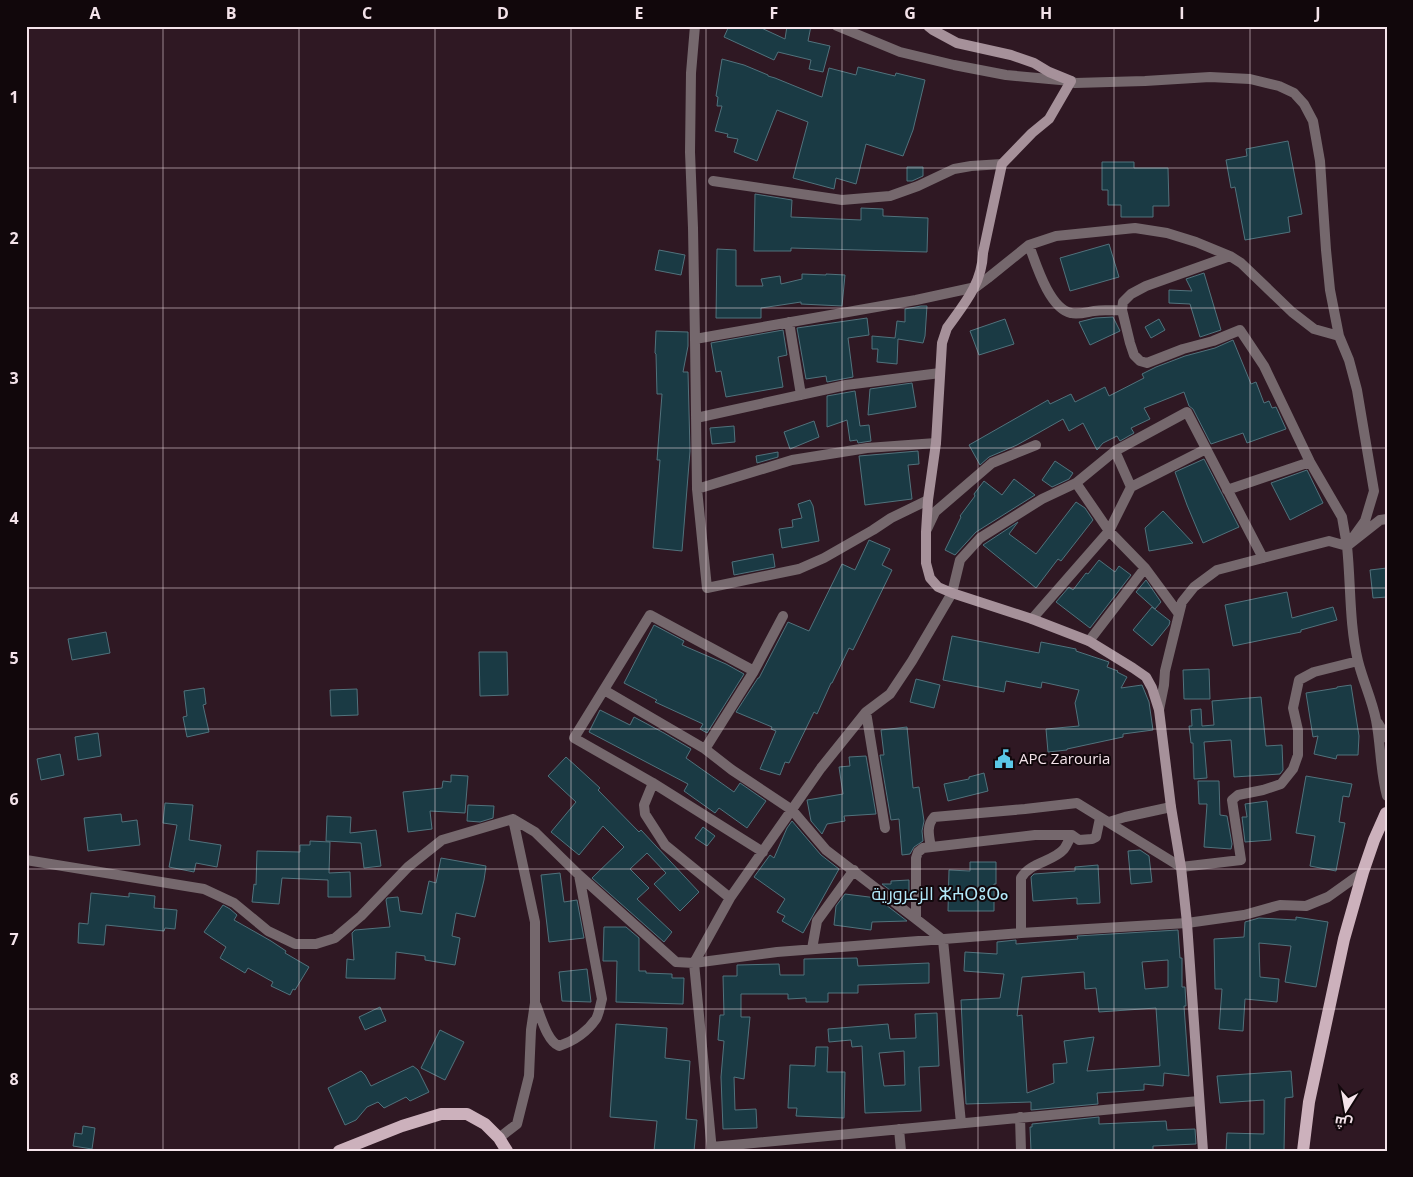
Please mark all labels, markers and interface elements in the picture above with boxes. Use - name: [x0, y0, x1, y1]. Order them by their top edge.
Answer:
- text: A: [89, 2, 101, 24]
- text: B: [226, 2, 236, 24]
- text: C: [362, 2, 372, 24]
- text: D: [497, 2, 509, 24]
- text: E: [635, 2, 644, 24]
- text: F: [770, 2, 778, 24]
- text: G: [904, 2, 916, 24]
- text: H: [1040, 2, 1052, 24]
- text: I: [1179, 2, 1185, 24]
- text: J: [1313, 2, 1321, 24]
- text: 1: [9, 86, 19, 108]
- text: 2: [9, 227, 19, 249]
- text: 3: [9, 367, 19, 389]
- text: 4: [9, 507, 19, 529]
- text: 5: [9, 647, 19, 669]
- public building icon: APC Zarouria: [993, 748, 1015, 770]
- place label: APC Zarouria: [1019, 748, 1110, 768]
- text: 6: [9, 788, 19, 810]
- district label: الزعرورية ⵣⵄⵔⵓⵔⴰ: [871, 881, 1009, 905]
- text: 7: [9, 928, 19, 950]
- text: 8: [9, 1068, 19, 1090]
- north arrow: [1320, 1084, 1370, 1134]
- text: ش: [1333, 1112, 1354, 1134]

